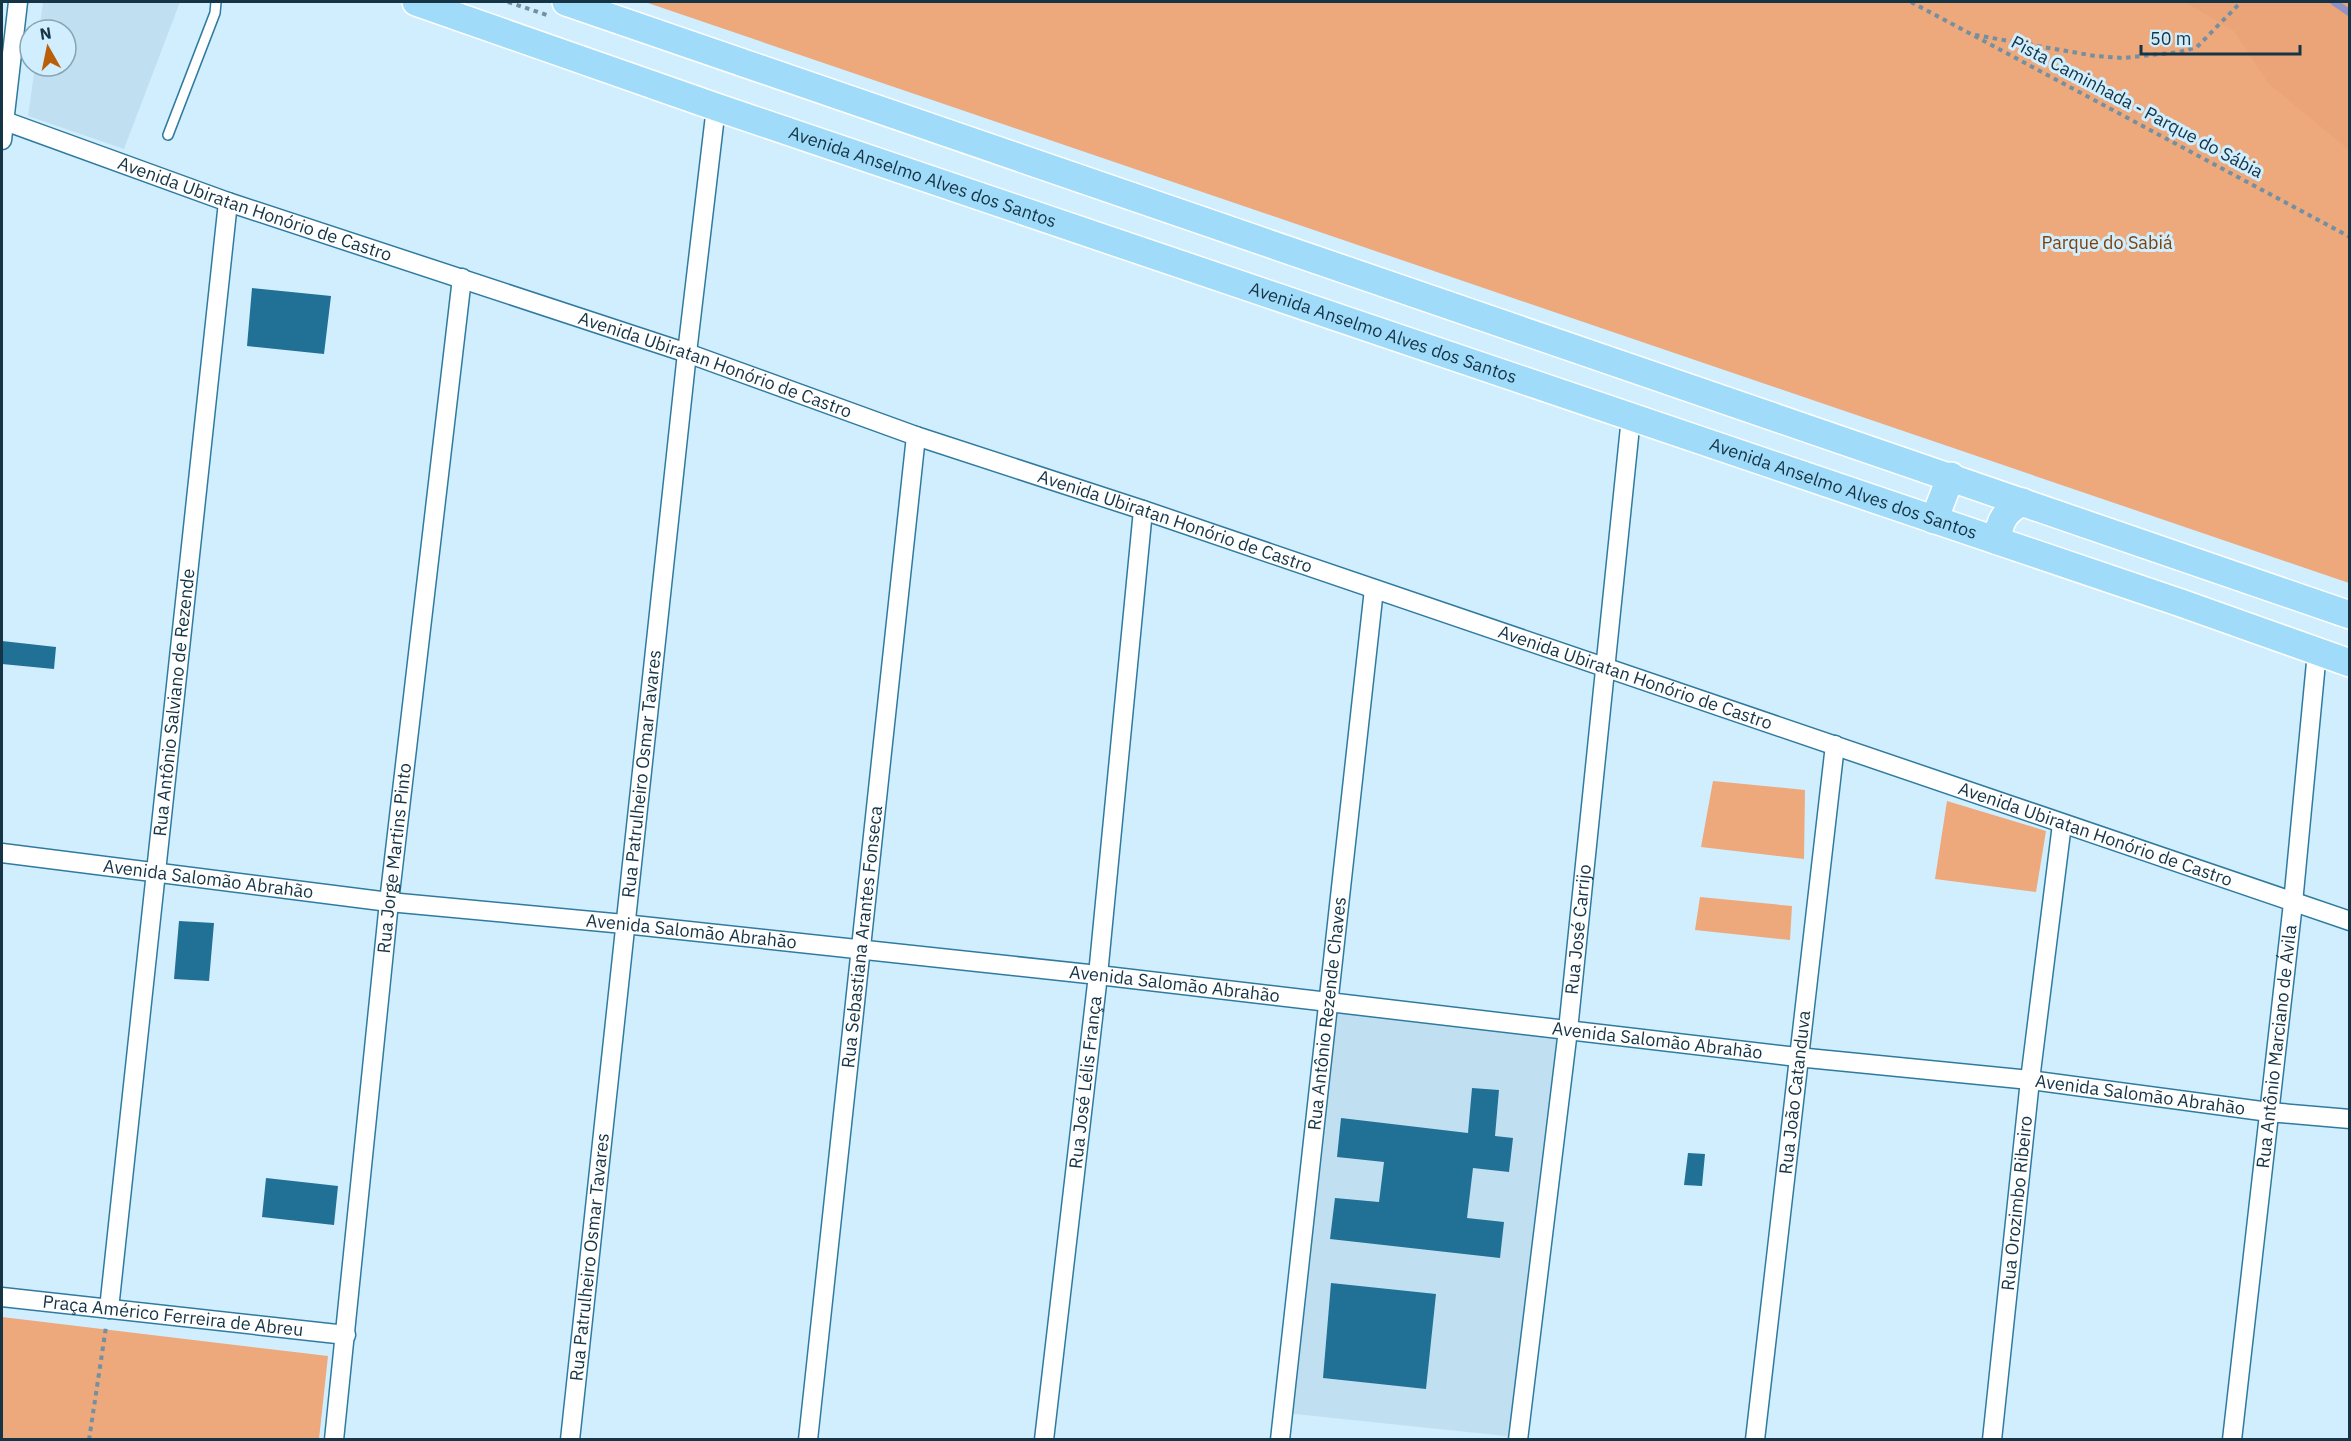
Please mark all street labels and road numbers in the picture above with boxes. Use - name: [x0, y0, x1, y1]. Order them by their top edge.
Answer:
- street label: Pista Caminhada - Parque do Sábia: [2007, 30, 2267, 183]
- street label: Avenida Anselmo Alves dos Santos: [786, 121, 1060, 232]
- street label: Avenida Ubiratan Honório de Castro: [115, 151, 395, 266]
- street label: Avenida Anselmo Alves dos Santos: [1246, 276, 1520, 388]
- street label: Avenida Ubiratan Honório de Castro: [576, 306, 855, 423]
- street label: Avenida Anselmo Alves dos Santos: [1707, 432, 1980, 544]
- street label: Avenida Ubiratan Honório de Castro: [1035, 464, 1316, 578]
- street label: Rua Antônio Salviano de Rezende: [148, 567, 200, 838]
- street label: Avenida Ubiratan Honório de Castro: [1495, 620, 1776, 735]
- street label: Rua Patrulheiro Osmar Tavares: [616, 649, 666, 899]
- street label: Rua Jorge Martins Pinto: [372, 762, 416, 955]
- street label: Avenida Ubiratan Honório de Castro: [1955, 776, 2236, 891]
- street label: Rua Sebastiana Arantes Fonseca: [836, 804, 887, 1069]
- street label: Avenida Salomão Abrahão: [102, 854, 315, 903]
- street label: Rua José Carrijo: [1560, 863, 1596, 996]
- street label: Rua Antônio Rezende Chaves: [1302, 895, 1351, 1132]
- street label: Avenida Salomão Abrahão: [585, 909, 798, 954]
- street label: Rua Antônio Marciano de Ávila: [2251, 923, 2301, 1170]
- street label: Avenida Salomão Abrahão: [1068, 960, 1281, 1007]
- street label: Rua José Lélis França: [1064, 994, 1107, 1170]
- street label: Rua João Catanduva: [1774, 1009, 1815, 1175]
- street label: Avenida Salomão Abrahão: [1551, 1016, 1764, 1064]
- street label: Avenida Salomão Abrahão: [2034, 1069, 2247, 1120]
- street label: Rua Orozimbo Ribeiro: [1996, 1115, 2037, 1292]
- street label: Rua Patrulheiro Osmar Tavares: [564, 1132, 614, 1382]
- street label: Praça Américo Ferreira de Abreu: [41, 1290, 305, 1341]

